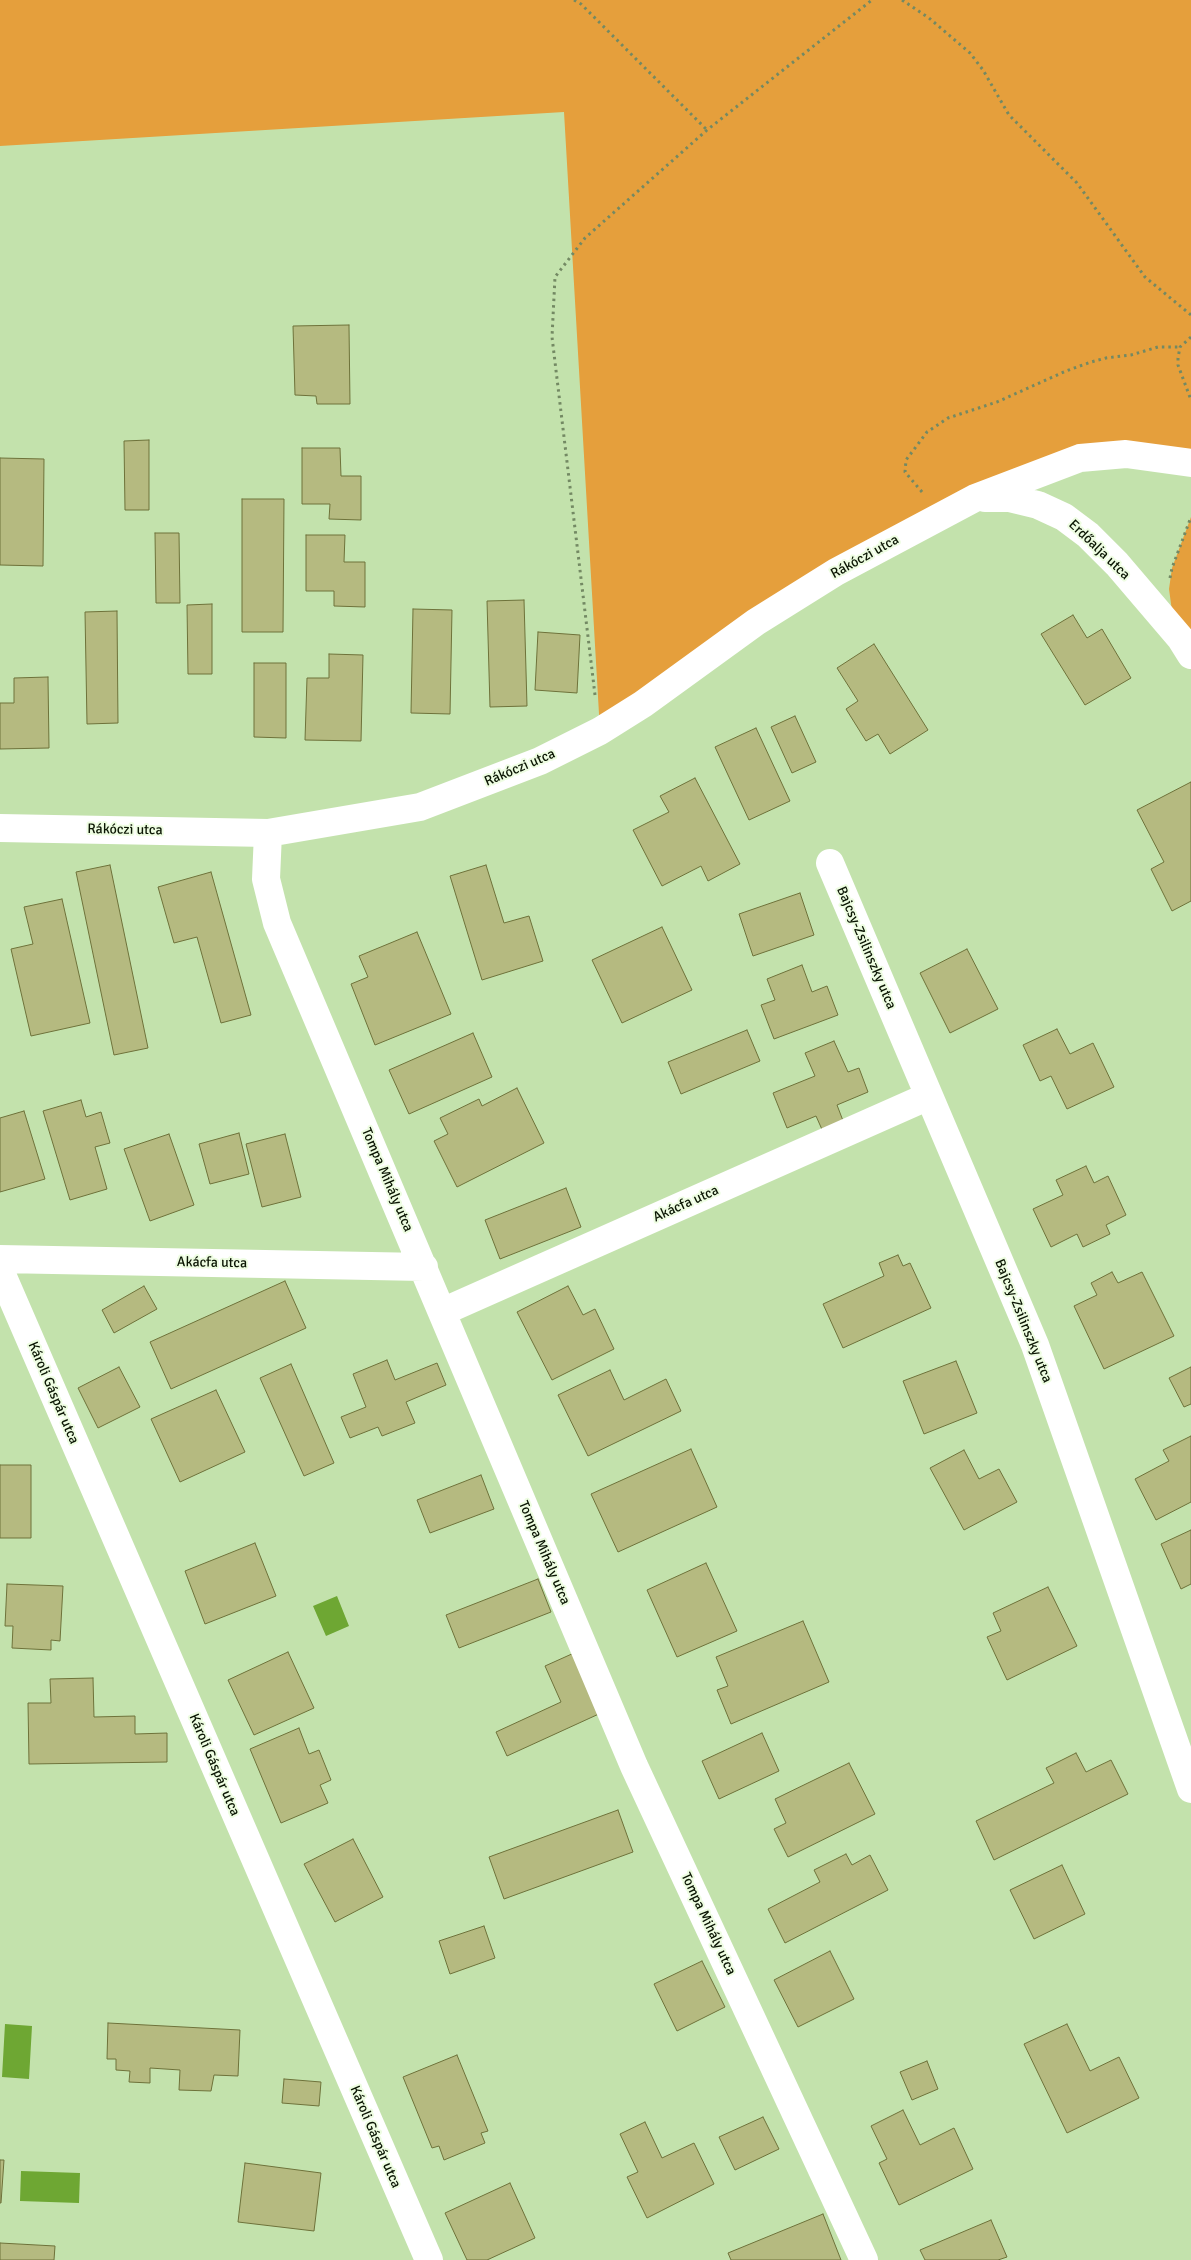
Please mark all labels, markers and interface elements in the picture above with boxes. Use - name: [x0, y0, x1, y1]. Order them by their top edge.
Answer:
- street label: Erdőalja utca: [1065, 517, 1133, 583]
- street label: Rákóczi utca: [828, 531, 902, 583]
- street label: Rákóczi utca: [482, 746, 558, 790]
- street label: Rákóczi utca: [87, 821, 163, 839]
- street label: Bajcsy-Zsilinszky utca: [833, 884, 899, 1012]
- street label: Tompa Mihály utca: [358, 1126, 416, 1234]
- street label: Akácfa utca: [651, 1182, 721, 1226]
- street label: Akácfa utca: [177, 1254, 247, 1272]
- street label: Bajcsy-Zsilinszky utca: [991, 1257, 1055, 1385]
- street label: Károli Gáspár utca: [24, 1339, 82, 1447]
- street label: Tompa Mihály utca: [515, 1499, 573, 1607]
- street label: Károli Gáspár utca: [185, 1711, 243, 1819]
- street label: Tompa Mihály utca: [677, 1870, 739, 1978]
- street label: Károli Gáspár utca: [346, 2083, 404, 2191]

